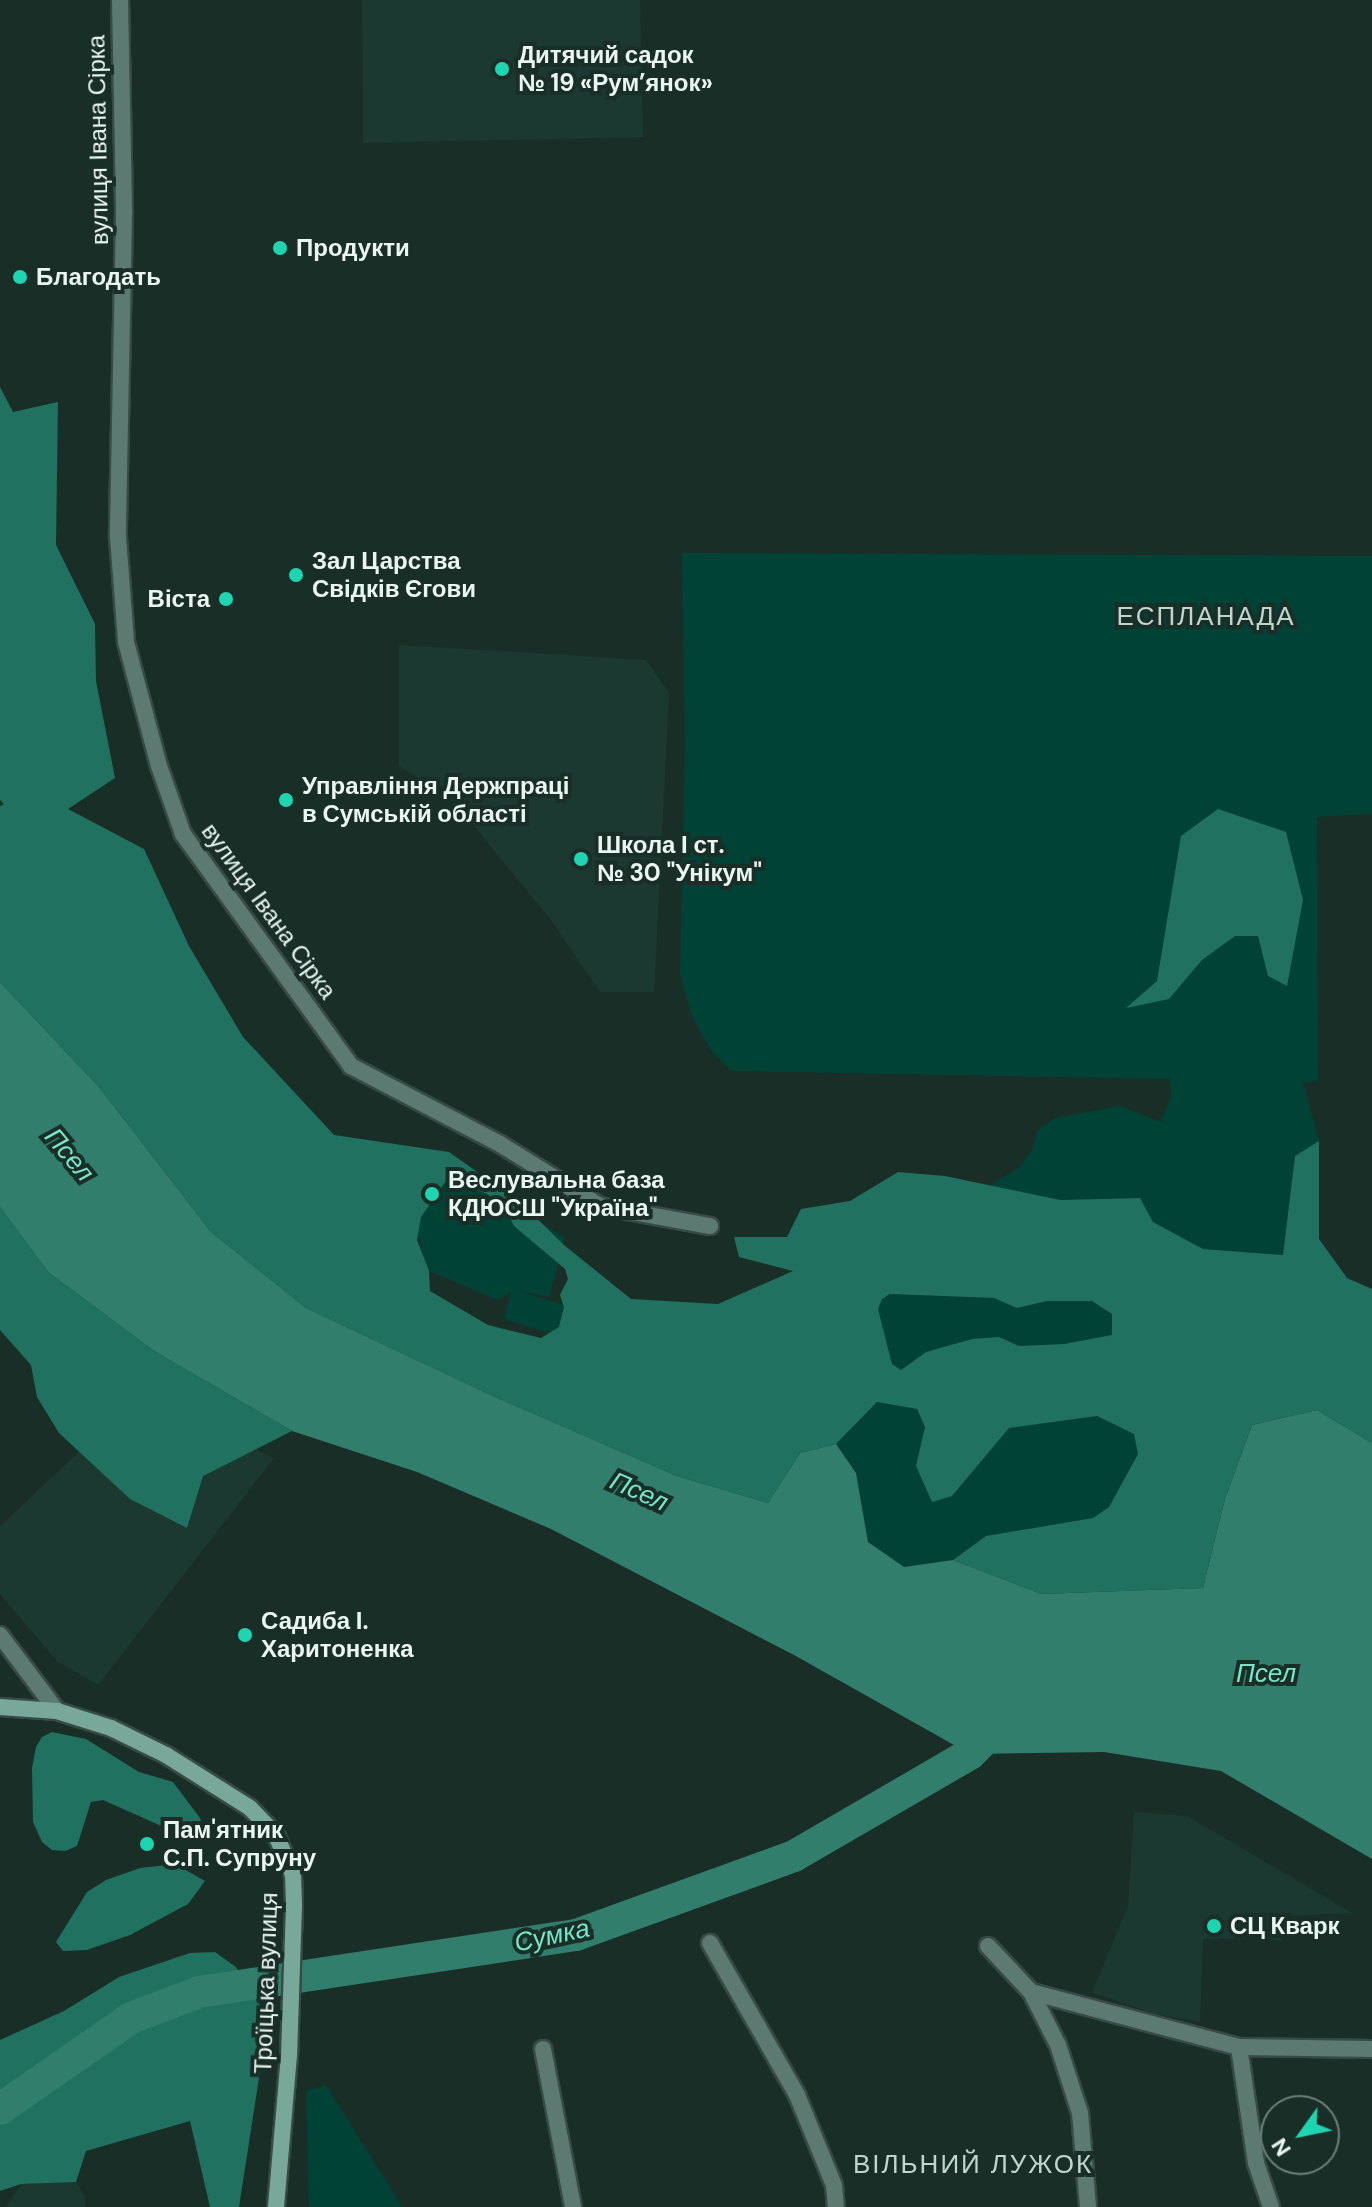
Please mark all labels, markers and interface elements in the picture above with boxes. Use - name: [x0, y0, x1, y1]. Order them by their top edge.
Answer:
- street label: вулиця Івана Сірка: [82, 35, 114, 245]
- place label: Дитячий садок № 19 «Рум’янок»: [518, 41, 713, 97]
- marker: Дитячий садок № 19 «Рум’янок»: [493, 60, 511, 78]
- place label: Продукти: [296, 234, 410, 262]
- marker: Продукти: [271, 239, 289, 257]
- place label: Благодать: [36, 263, 161, 291]
- marker: Благодать: [11, 268, 29, 286]
- place label: Зал Царства Свідків Єгови: [312, 547, 476, 603]
- marker: Зал Царства Свідків Єгови: [287, 566, 305, 584]
- place label: Віста: [148, 585, 210, 613]
- marker: Віста: [217, 590, 235, 608]
- district label: ЕСПЛАНАДА: [1116, 601, 1296, 633]
- place label: Управління Держпраці в Сумській області: [302, 772, 570, 828]
- marker: Управління Держпраці в Сумській області: [277, 791, 295, 809]
- street label: вулиця Івана Сірка: [196, 818, 342, 1004]
- place label: Школа І ст. № 30 "Унікум": [597, 831, 762, 887]
- marker: Школа І ст. № 30 "Унікум": [572, 850, 590, 868]
- water label: Псел: [38, 1122, 100, 1188]
- place label: Веслувальна база КДЮСШ "Україна": [448, 1166, 665, 1222]
- marker: Веслувальна база КДЮСШ "Україна": [423, 1185, 441, 1203]
- water label: Псел: [605, 1466, 673, 1518]
- place label: Садиба І. Харитоненка: [261, 1607, 414, 1663]
- marker: Садиба І. Харитоненка: [236, 1626, 254, 1644]
- water label: Псел: [1236, 1658, 1296, 1690]
- place label: Пам'ятник С.П. Супруну: [163, 1816, 316, 1872]
- marker: Пам'ятник С.П. Супруну: [138, 1835, 156, 1853]
- street label: Троїцька вулиця: [248, 1892, 284, 2074]
- place label: СЦ Кварк: [1230, 1912, 1340, 1940]
- water label: Сумка: [512, 1913, 592, 1959]
- marker: СЦ Кварк: [1205, 1917, 1223, 1935]
- north arrow: [1260, 2095, 1340, 2175]
- text: N: [1265, 2133, 1298, 2162]
- district label: ВІЛЬНИЙ ЛУЖОК: [853, 2149, 1093, 2181]

